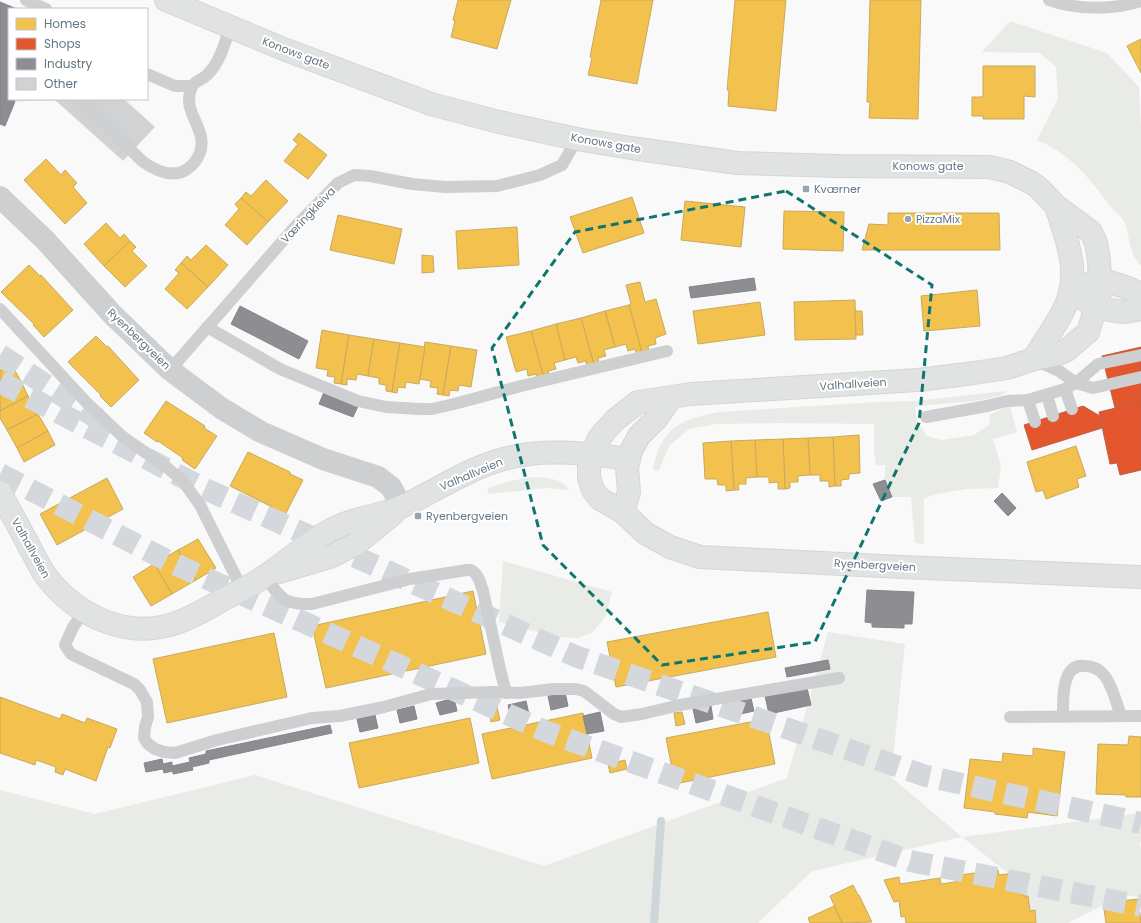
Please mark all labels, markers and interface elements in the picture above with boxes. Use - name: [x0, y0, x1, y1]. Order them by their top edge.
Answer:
- legend: [8, 8, 148, 100]
- text: Homes: [44, 15, 86, 32]
- street label: Konows gate: [260, 33, 332, 73]
- text: Shops: [44, 35, 81, 52]
- text: Industry: [44, 55, 93, 72]
- text: Other: [44, 75, 78, 92]
- street label: Konows gate: [570, 129, 643, 157]
- street label: Konows gate: [892, 158, 964, 174]
- place label: Kværner: [814, 181, 861, 197]
- street label: Væringkleiva: [277, 183, 339, 247]
- marker: Kværner: [801, 184, 811, 194]
- place label: PizzaMix: [916, 211, 961, 227]
- marker: PizzaMix: [903, 214, 913, 224]
- street label: Ryenbergveien: [104, 305, 174, 373]
- street label: Valhallveien: [819, 374, 887, 394]
- street label: Valhallveien: [437, 454, 505, 494]
- place label: Ryenbergveien: [426, 508, 508, 524]
- marker: Ryenbergveien: [413, 511, 423, 521]
- street label: Valhallveien: [8, 515, 54, 581]
- street label: Ryenbergveien: [834, 555, 916, 575]

